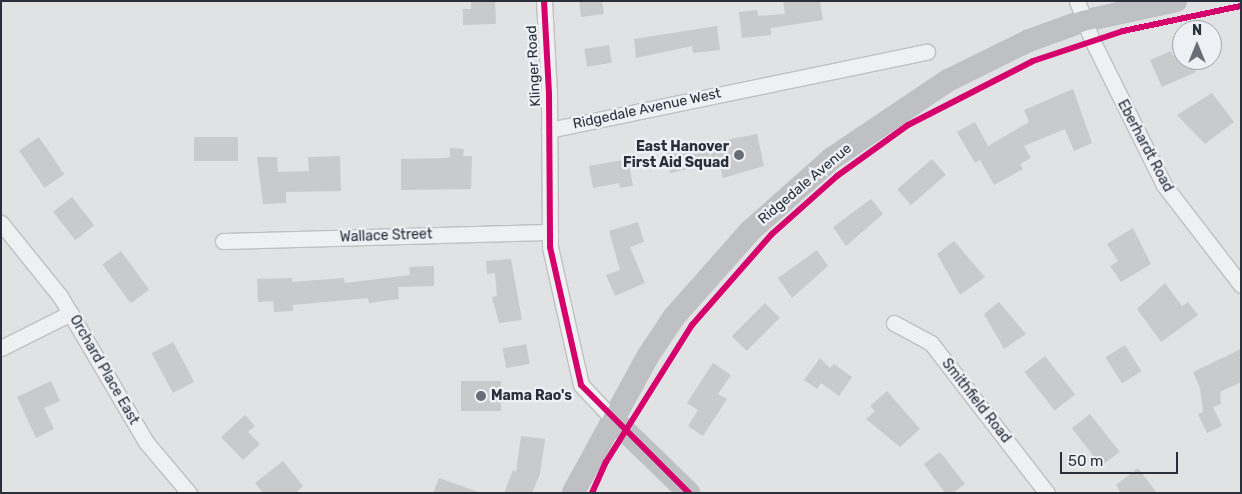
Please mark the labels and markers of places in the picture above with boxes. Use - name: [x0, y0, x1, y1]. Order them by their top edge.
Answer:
- place label: East Hanover First Aid Squad: [623, 139, 729, 172]
- marker: East Hanover First Aid Squad: [733, 149, 745, 161]
- place label: Mama Rao's: [491, 388, 572, 404]
- marker: Mama Rao's: [475, 390, 487, 402]

